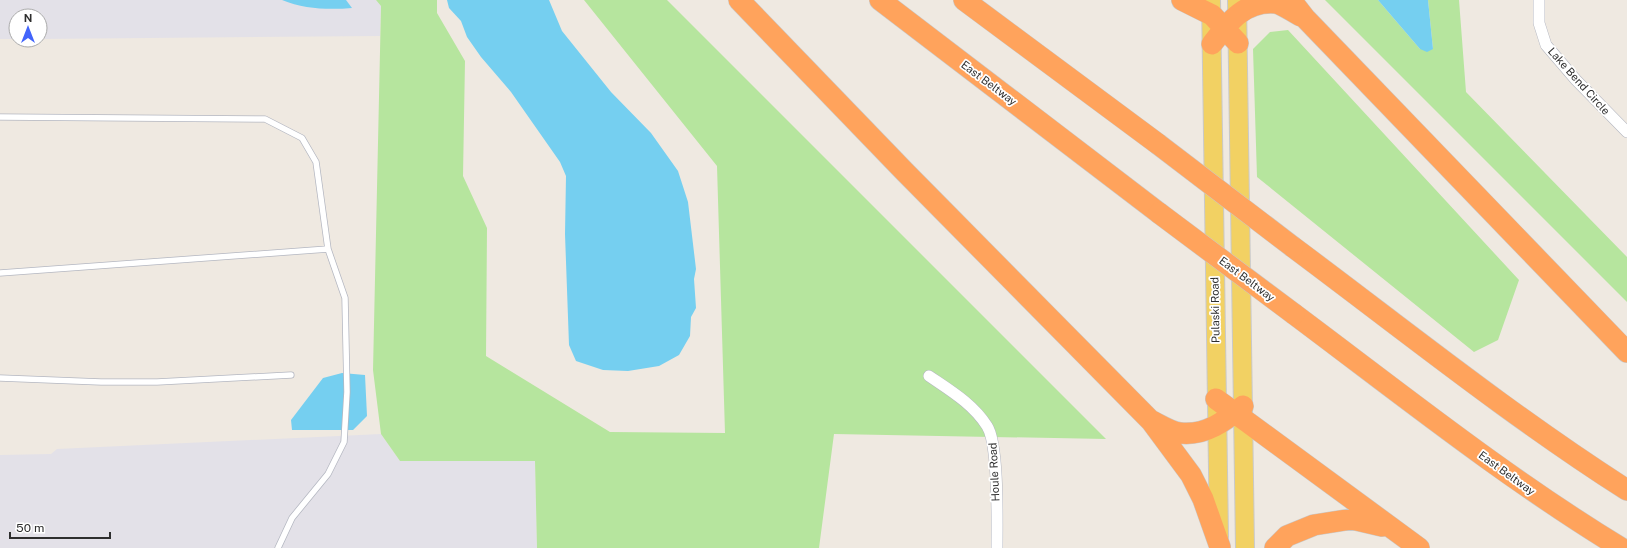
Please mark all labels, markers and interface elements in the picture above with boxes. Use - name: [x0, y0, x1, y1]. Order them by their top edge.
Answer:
- north arrow: [8, 8, 48, 48]
- text: N: [24, 12, 32, 24]
- street label: Lake Bend Circle: [1546, 45, 1612, 117]
- street label: East Beltway: [959, 58, 1019, 108]
- street label: East Beltway: [1217, 254, 1277, 304]
- street label: Pulaski Road: [1208, 277, 1222, 343]
- street label: Houle Road: [986, 442, 1002, 502]
- street label: East Beltway: [1477, 449, 1537, 497]
- scale bar: [10, 514, 110, 540]
- text: 50 m: [16, 521, 44, 535]

